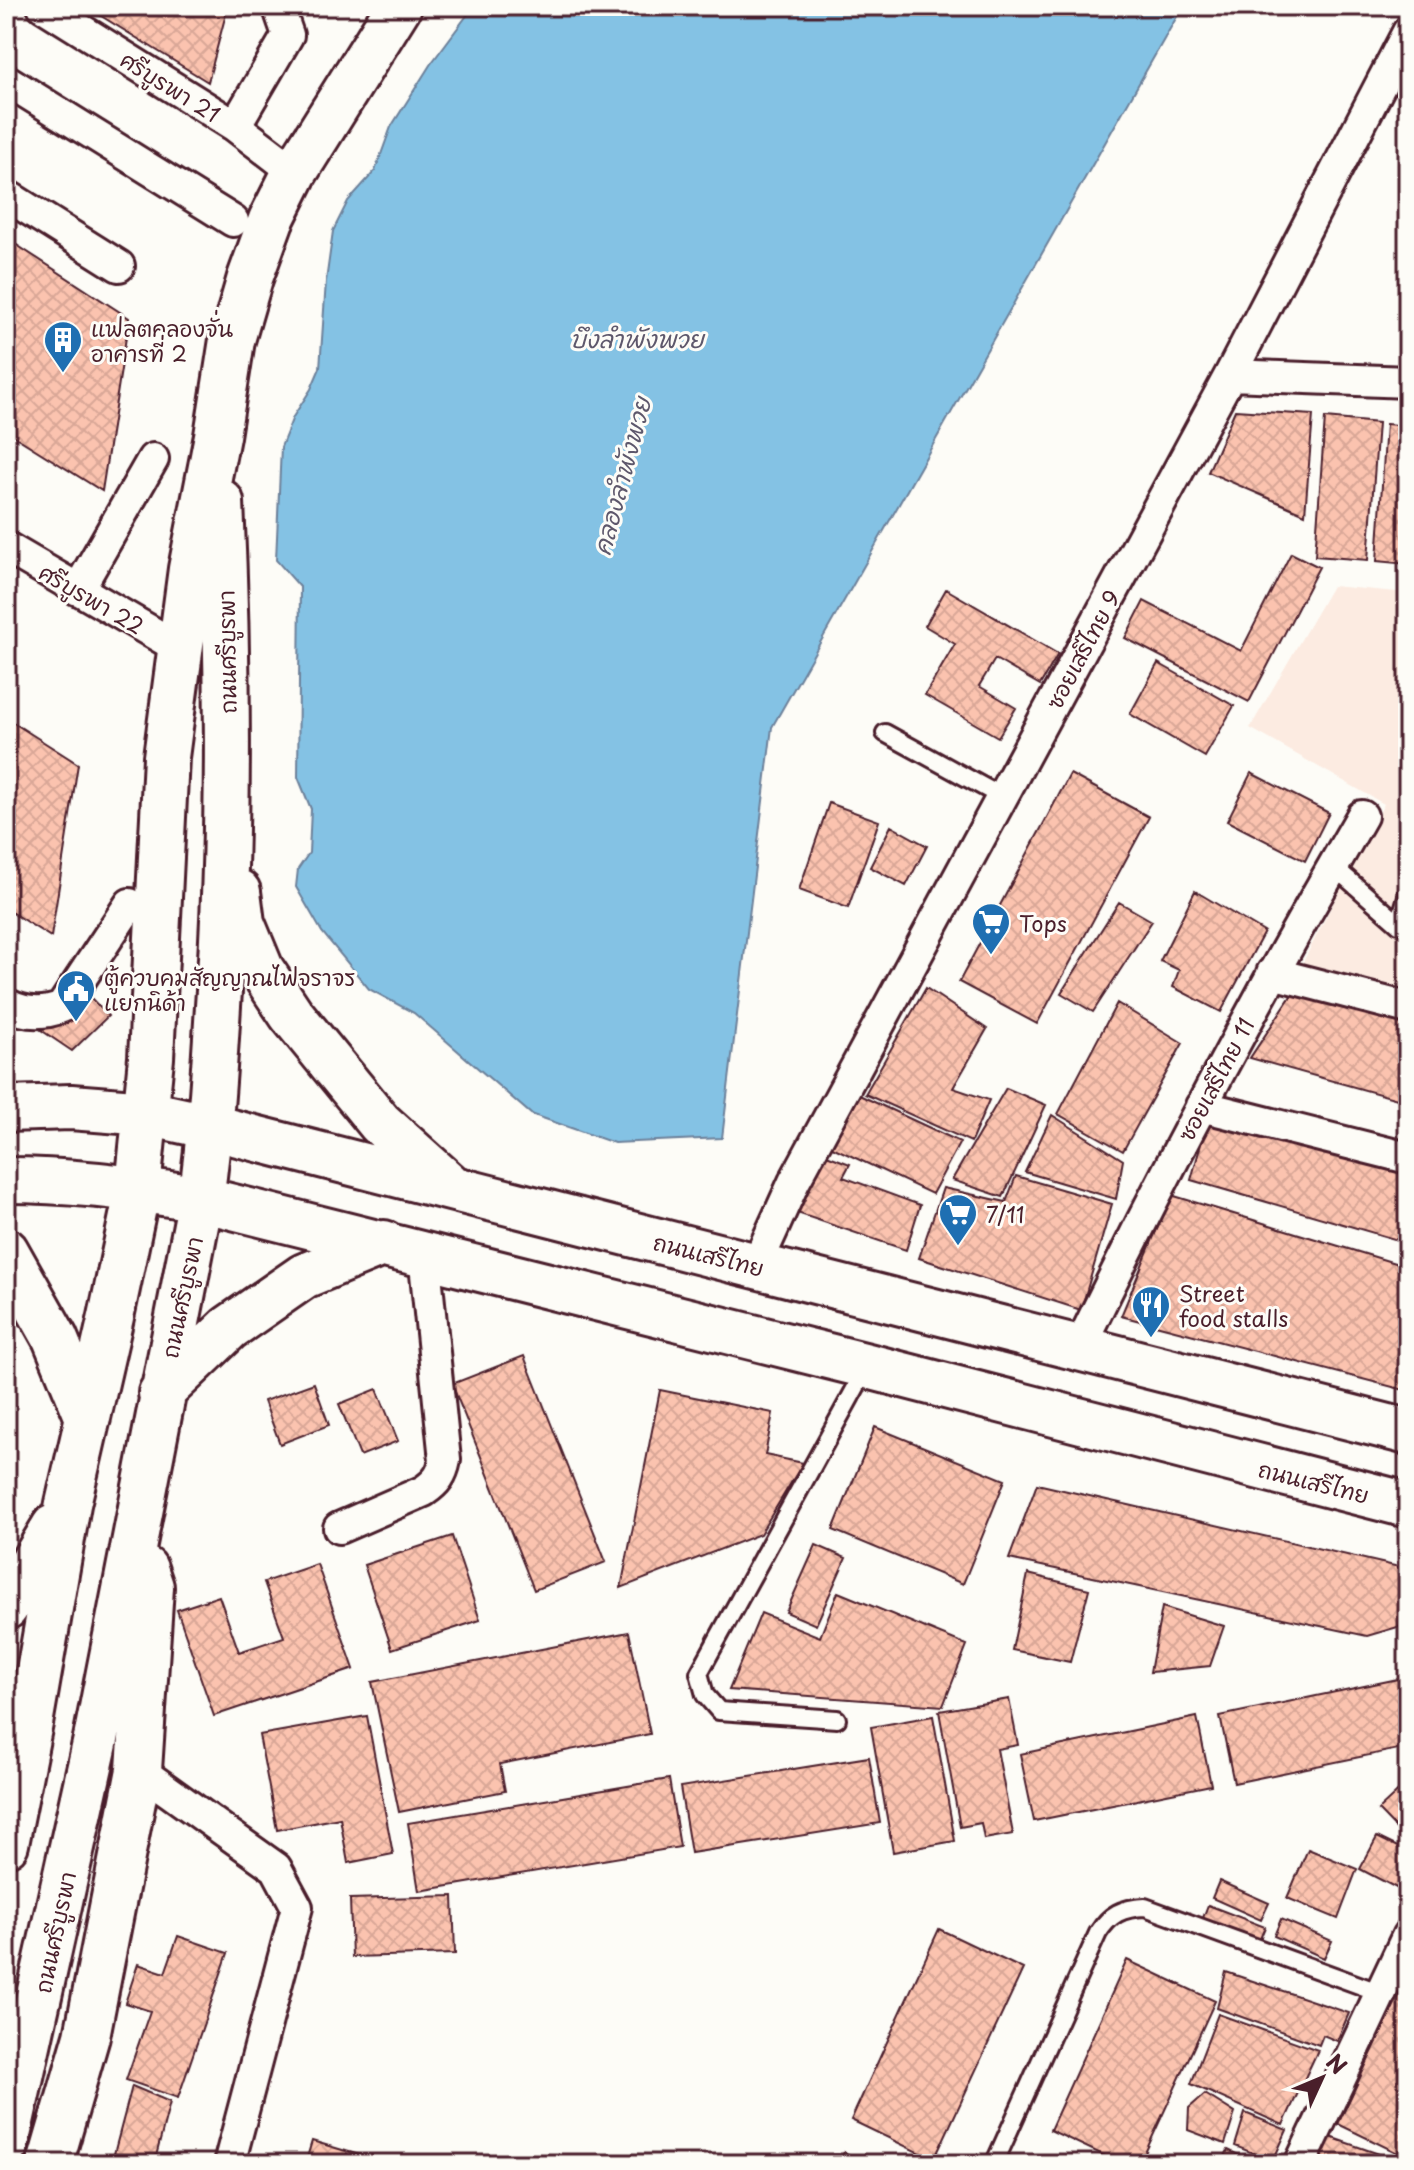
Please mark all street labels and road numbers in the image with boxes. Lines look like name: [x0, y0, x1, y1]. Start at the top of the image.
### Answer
street label: ศรีบูรพา 21: [114, 42, 227, 131]
street label: ศรีบูรพา 22: [32, 555, 151, 643]
street label: ซอยเสรีไทย 9: [1037, 583, 1127, 715]
street label: ถนนศรีบูรพา: [208, 590, 246, 714]
street label: ซอยเสรีไทย 11: [1169, 1011, 1261, 1147]
street label: ถนนเสรีไทย: [650, 1224, 768, 1284]
street label: ถนนศรีบูรพา: [152, 1233, 212, 1361]
street label: ถนนเสรีไทย: [1255, 1451, 1373, 1511]
street label: ถนนศรีบูรพา: [25, 1868, 85, 1996]

